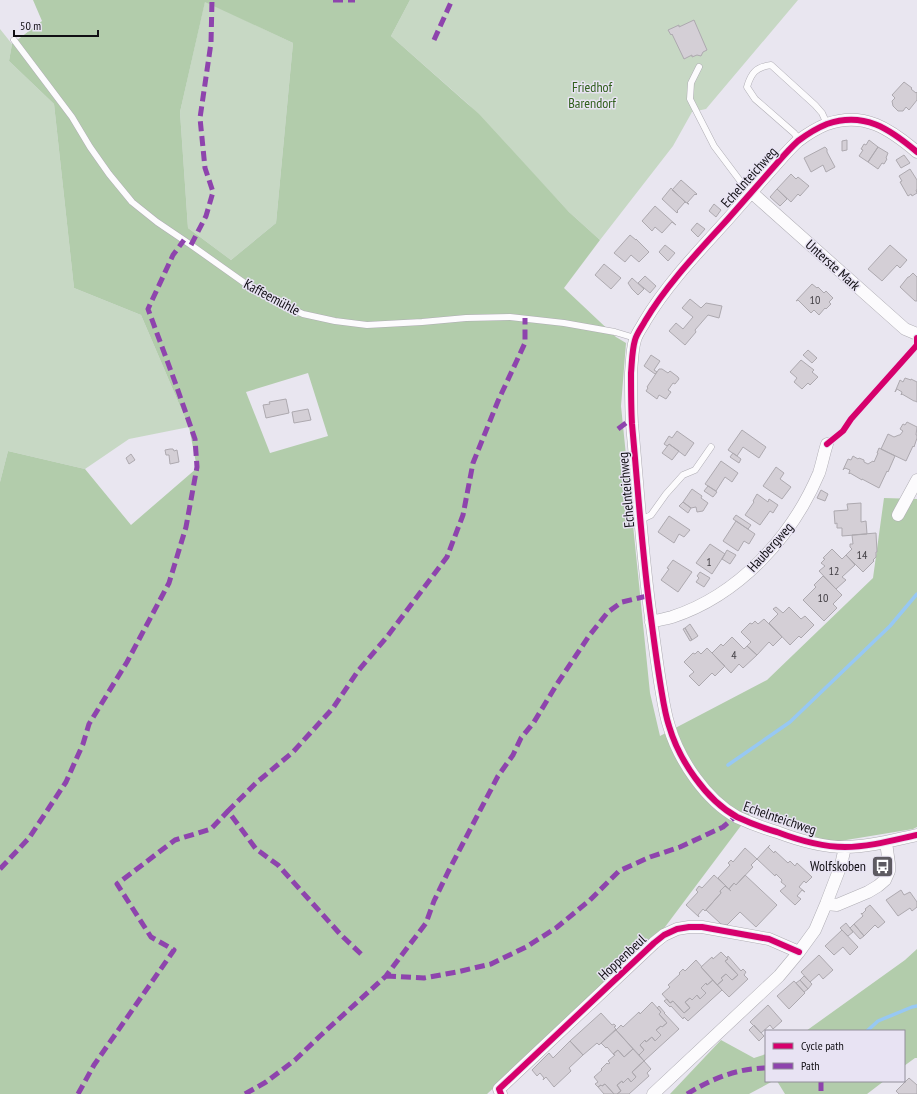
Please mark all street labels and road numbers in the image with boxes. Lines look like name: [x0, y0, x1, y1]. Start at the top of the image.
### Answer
street label: Echelnteichweg: [717, 143, 781, 211]
street label: Unterste Mark: [802, 236, 865, 295]
street label: Kaffeemühle: [241, 275, 303, 319]
street label: Echelnteichweg: [614, 451, 638, 529]
street label: Haubergweg: [743, 518, 797, 576]
street label: Echelnteichweg: [741, 797, 819, 839]
street label: Hoppenbeul: [594, 930, 650, 984]

